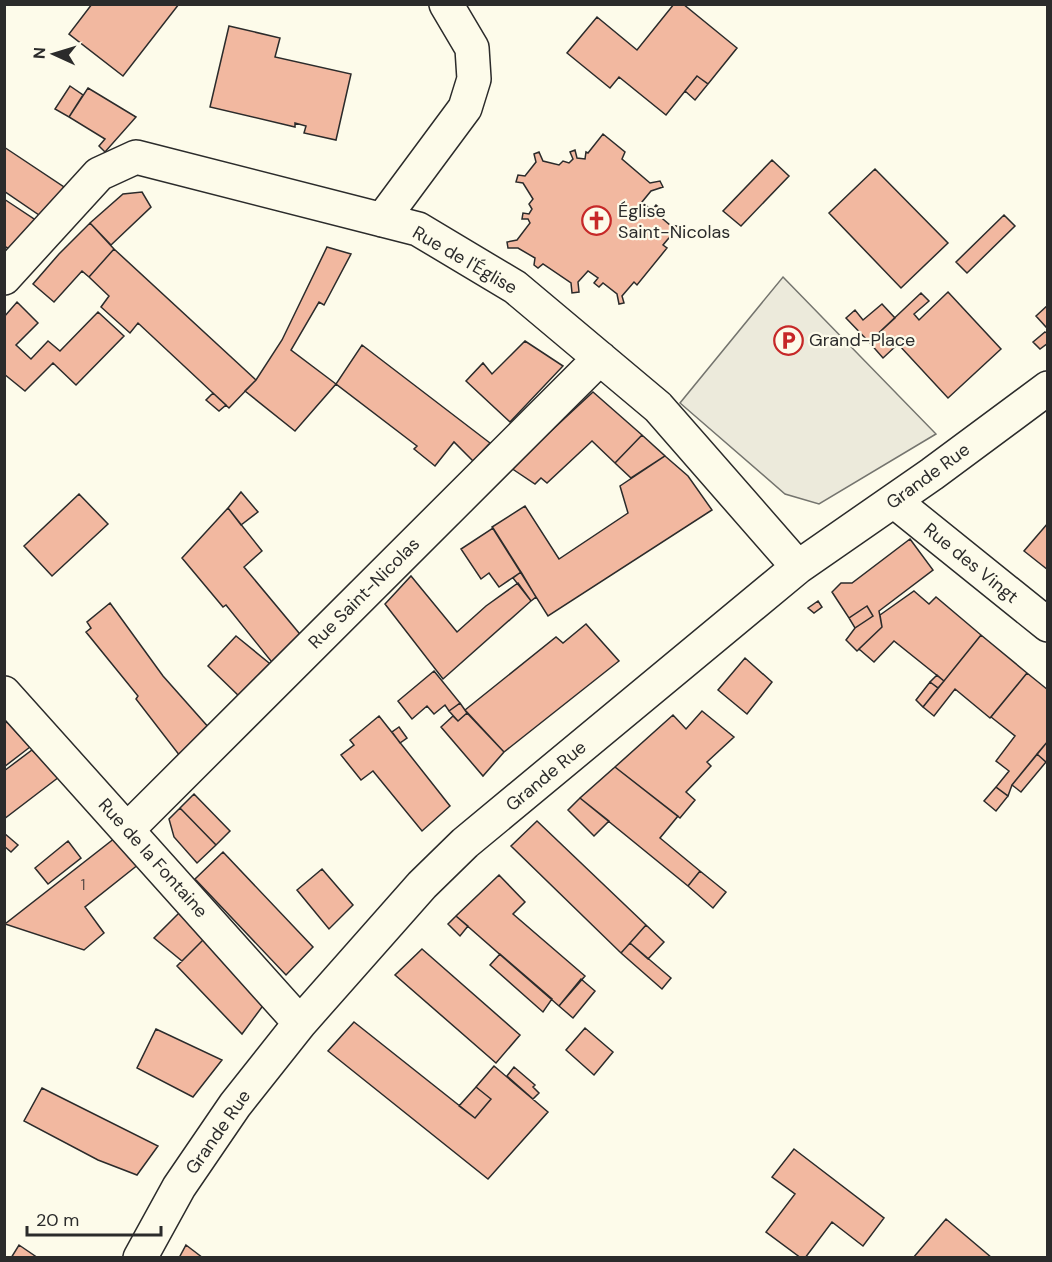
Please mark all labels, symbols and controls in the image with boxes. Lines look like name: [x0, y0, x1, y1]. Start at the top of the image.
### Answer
north arrow: [24, 24, 84, 84]
text: N: [29, 46, 50, 60]
place label: Église Saint-Nicolas: [618, 199, 730, 244]
church icon: Église Saint-Nicolas: [581, 205, 613, 237]
street label: Rue de l'Église: [408, 220, 522, 300]
parking icon: Grand-Place: [772, 324, 804, 356]
place label: Grand-Place: [809, 328, 915, 352]
street label: Grande Rue: [881, 437, 975, 515]
street label: Rue des Vingt: [919, 517, 1023, 609]
street label: Rue Saint-Nicolas: [303, 532, 425, 654]
street label: Grande Rue: [501, 735, 591, 817]
street label: Rue de la Fontaine: [93, 793, 213, 923]
house number: 1: [81, 875, 85, 895]
street label: Grande Rue: [180, 1085, 256, 1179]
scale bar: [27, 1199, 160, 1237]
text: 20 m: [36, 1208, 79, 1232]

